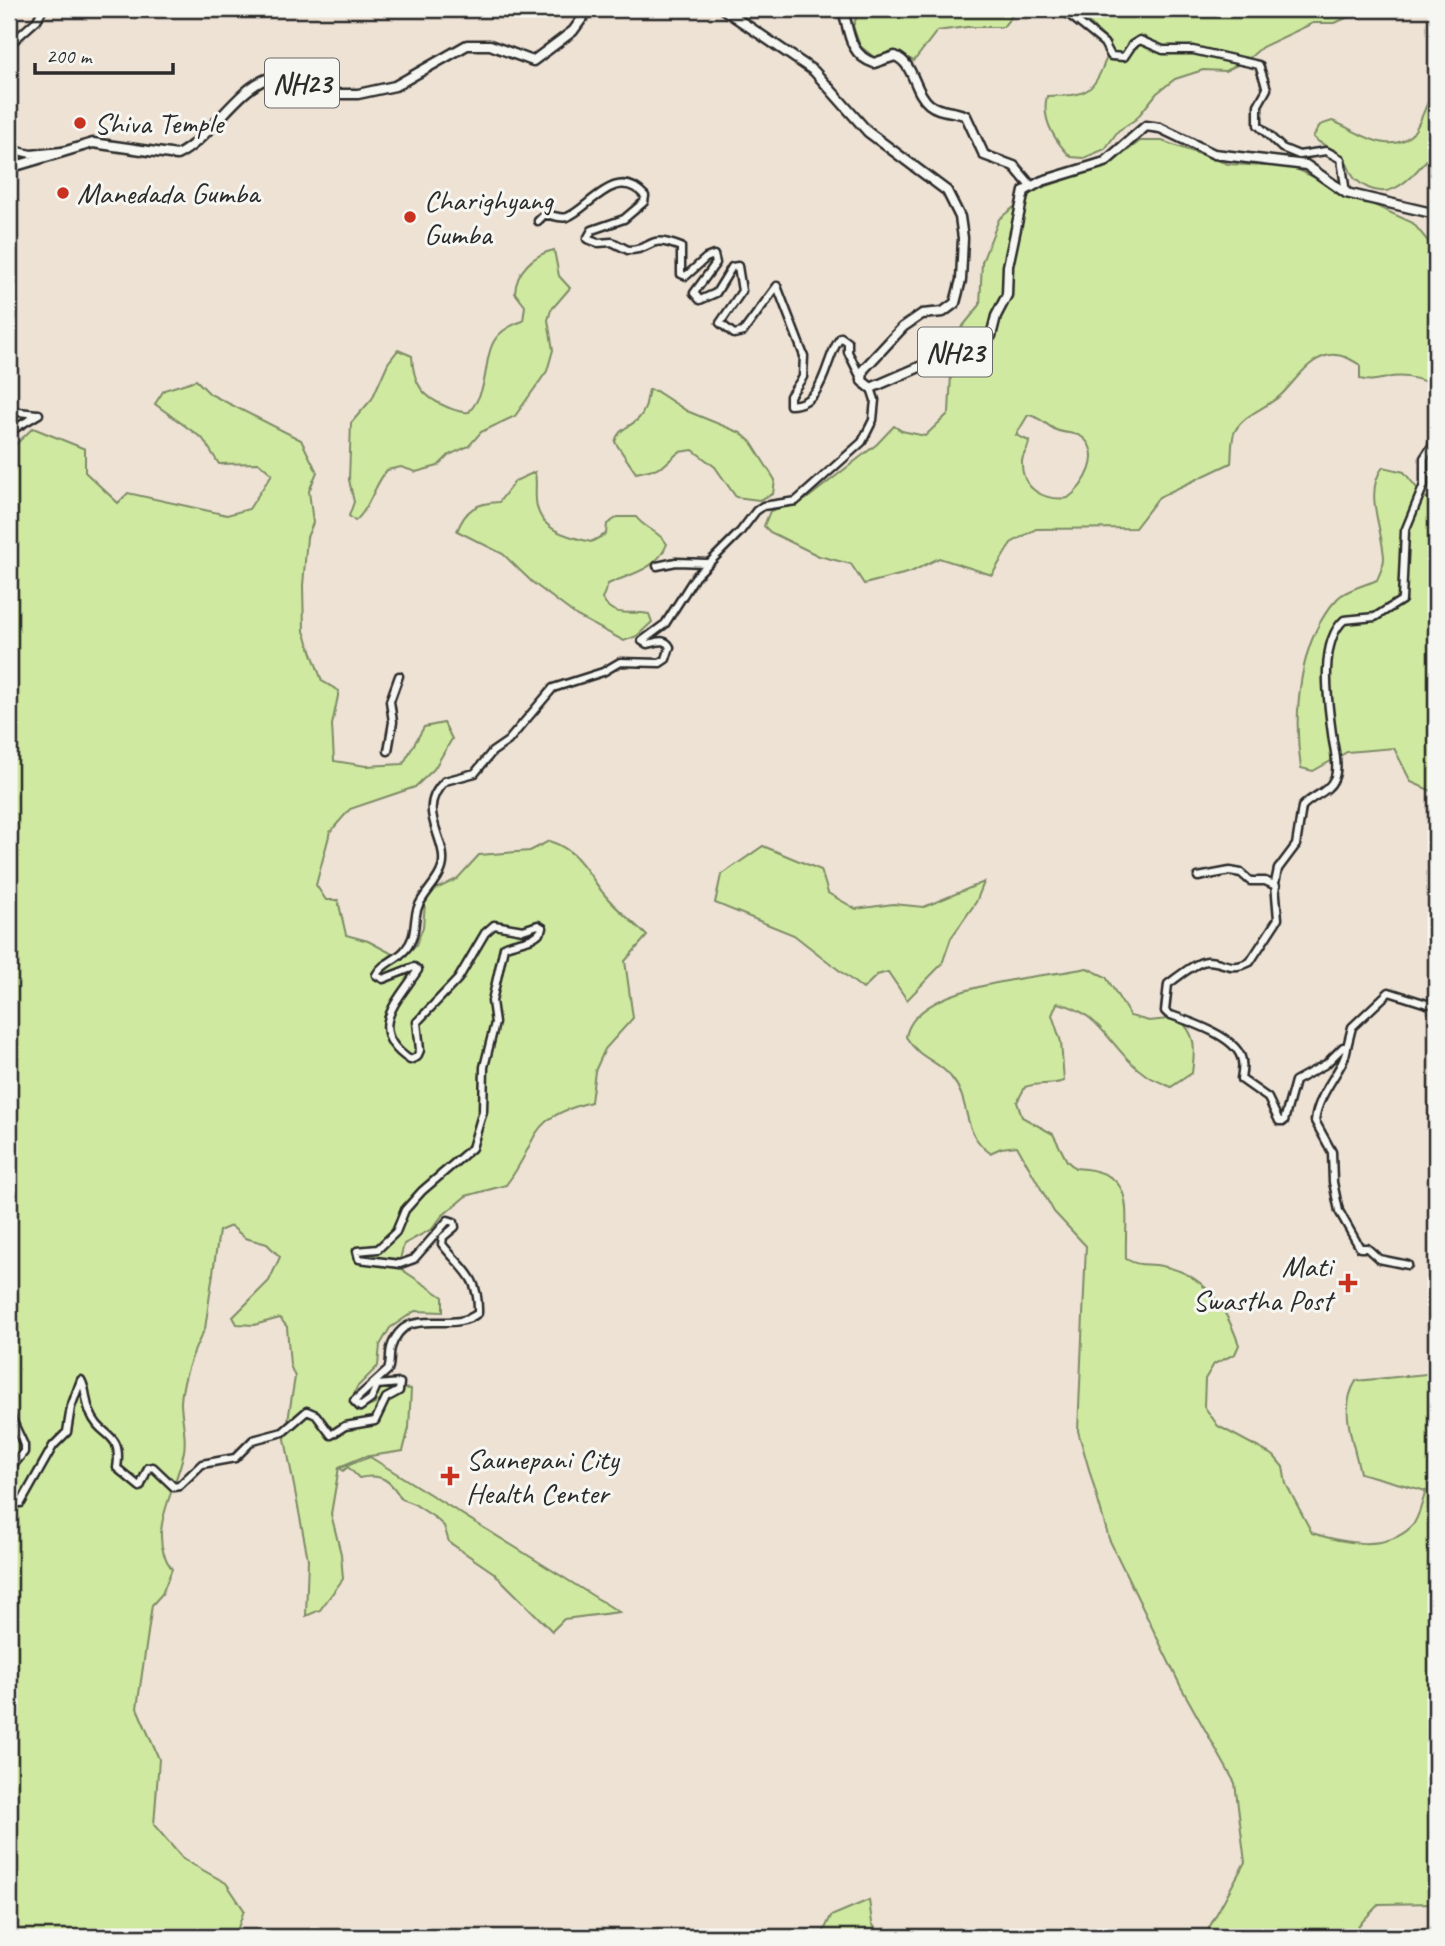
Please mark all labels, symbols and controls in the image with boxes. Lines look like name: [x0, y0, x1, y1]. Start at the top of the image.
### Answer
scale bar: [35, 32, 173, 76]
text: 200 m: [46, 43, 93, 69]
road number: NH23: [265, 58, 339, 108]
place label: Shiva Temple: [94, 104, 225, 142]
marker: Shiva Temple: [72, 115, 88, 131]
place label: Manedada Gumba: [77, 174, 262, 212]
place label: Charighyang Gumba: [424, 181, 554, 253]
marker: Manedada Gumba: [55, 185, 71, 201]
marker: Charighyang Gumba: [402, 209, 418, 225]
road number: NH23: [918, 328, 992, 376]
place label: Mati Swastha Post: [1193, 1247, 1336, 1319]
marker: Mati Swastha Post: [1338, 1273, 1358, 1293]
place label: Saunepani City Health Center: [466, 1440, 620, 1512]
marker: Saunepani City Health Center: [440, 1466, 460, 1486]

